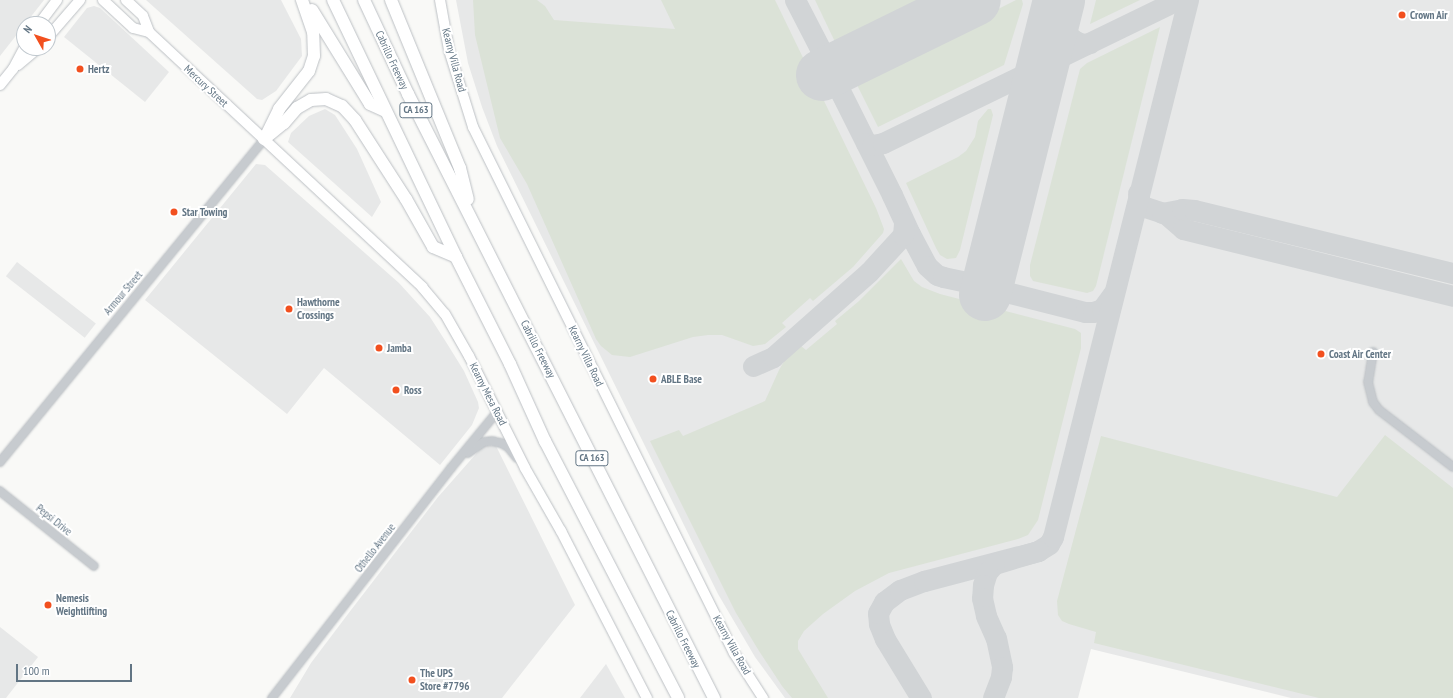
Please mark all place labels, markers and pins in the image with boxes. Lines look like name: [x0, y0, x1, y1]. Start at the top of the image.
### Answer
place label: Crown Air: [1410, 8, 1448, 22]
marker: Crown Air: [1397, 10, 1407, 20]
place label: Hertz: [88, 62, 109, 76]
marker: Hertz: [75, 64, 85, 74]
place label: Star Towing: [182, 205, 228, 219]
marker: Star Towing: [169, 207, 179, 217]
place label: Hawthorne Crossings: [297, 296, 340, 322]
marker: Hawthorne Crossings: [284, 304, 294, 314]
place label: Jamba: [387, 341, 411, 355]
marker: Jamba: [374, 343, 384, 353]
place label: Coast Air Center: [1329, 347, 1391, 361]
marker: Coast Air Center: [1316, 349, 1326, 359]
place label: ABLE Base: [661, 372, 702, 386]
marker: ABLE Base: [648, 374, 658, 384]
place label: Ross: [404, 383, 422, 397]
marker: Ross: [391, 385, 401, 395]
place label: Nemesis Weightlifting: [56, 592, 107, 618]
marker: Nemesis Weightlifting: [43, 600, 53, 610]
place label: The UPS Store #7796: [420, 667, 469, 693]
marker: The UPS Store #7796: [407, 675, 417, 685]

